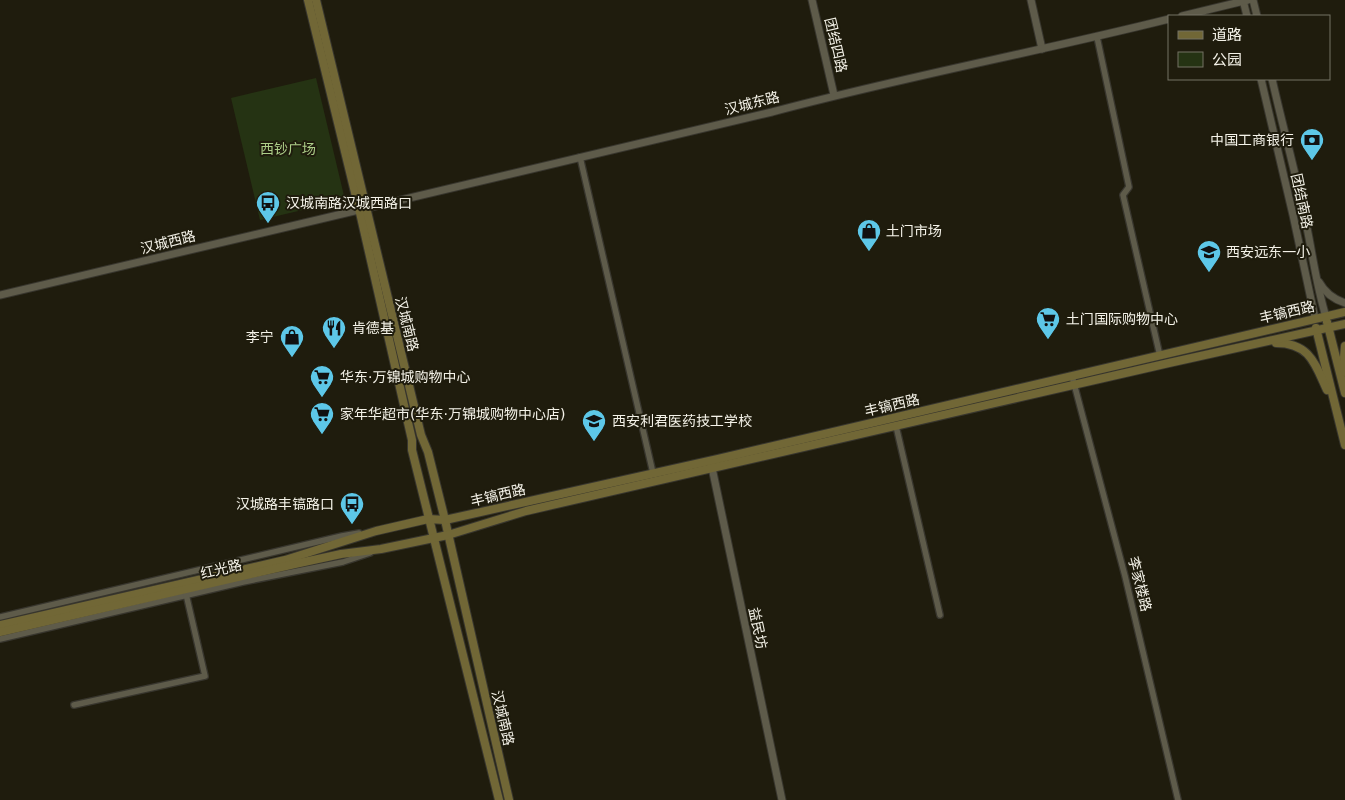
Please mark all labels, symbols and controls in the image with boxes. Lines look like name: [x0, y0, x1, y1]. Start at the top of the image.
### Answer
legend: [1168, 15, 1330, 80]
street label: 团结四路: [822, 16, 850, 74]
text: 道路: [1212, 26, 1242, 44]
text: 公园: [1212, 51, 1242, 69]
street label: 汉城东路: [723, 88, 781, 118]
bank icon: 中国工商银行: [1299, 127, 1325, 161]
place label: 中国工商银行: [1210, 132, 1294, 148]
park label: 西钞广场: [260, 141, 316, 157]
street label: 团结南路: [1288, 172, 1316, 230]
bus stop icon: 汉城南路汉城西路口: [255, 190, 281, 224]
place label: 汉城南路汉城西路口: [286, 195, 412, 211]
shop icon: 土门市场: [856, 218, 882, 252]
place label: 土门市场: [886, 223, 942, 239]
street label: 汉城西路: [139, 227, 197, 257]
school or university icon: 西安远东一小: [1196, 239, 1222, 273]
place label: 西安远东一小: [1226, 244, 1310, 260]
street label: 汉城南路: [392, 295, 422, 353]
street label: 丰镐西路: [1258, 298, 1316, 326]
supermarket icon: 土门国际购物中心: [1035, 306, 1061, 340]
place label: 土门国际购物中心: [1066, 311, 1178, 327]
restaurant icon: 肯德基: [321, 315, 347, 349]
place label: 肯德基: [352, 320, 394, 336]
shop icon: 李宁: [279, 324, 305, 358]
place label: 李宁: [246, 329, 274, 345]
supermarket icon: 华东·万锦城购物中心: [309, 364, 335, 398]
place label: 华东·万锦城购物中心: [340, 369, 470, 385]
street label: 丰镐西路: [863, 391, 921, 419]
supermarket icon: 家年华超市(华东·万锦城购物中心店): [309, 401, 335, 435]
place label: 家年华超市(华东·万锦城购物中心店): [340, 406, 565, 422]
school or university icon: 西安利君医药技工学校: [581, 408, 607, 442]
place label: 西安利君医药技工学校: [612, 413, 752, 429]
street label: 丰镐西路: [469, 481, 527, 509]
bus stop icon: 汉城路丰镐路口: [339, 491, 365, 525]
place label: 汉城路丰镐路口: [236, 496, 334, 512]
street label: 李家楼路: [1125, 555, 1155, 613]
street label: 红光路: [199, 556, 243, 582]
street label: 益民坊: [746, 606, 770, 650]
street label: 汉城南路: [489, 689, 517, 747]

